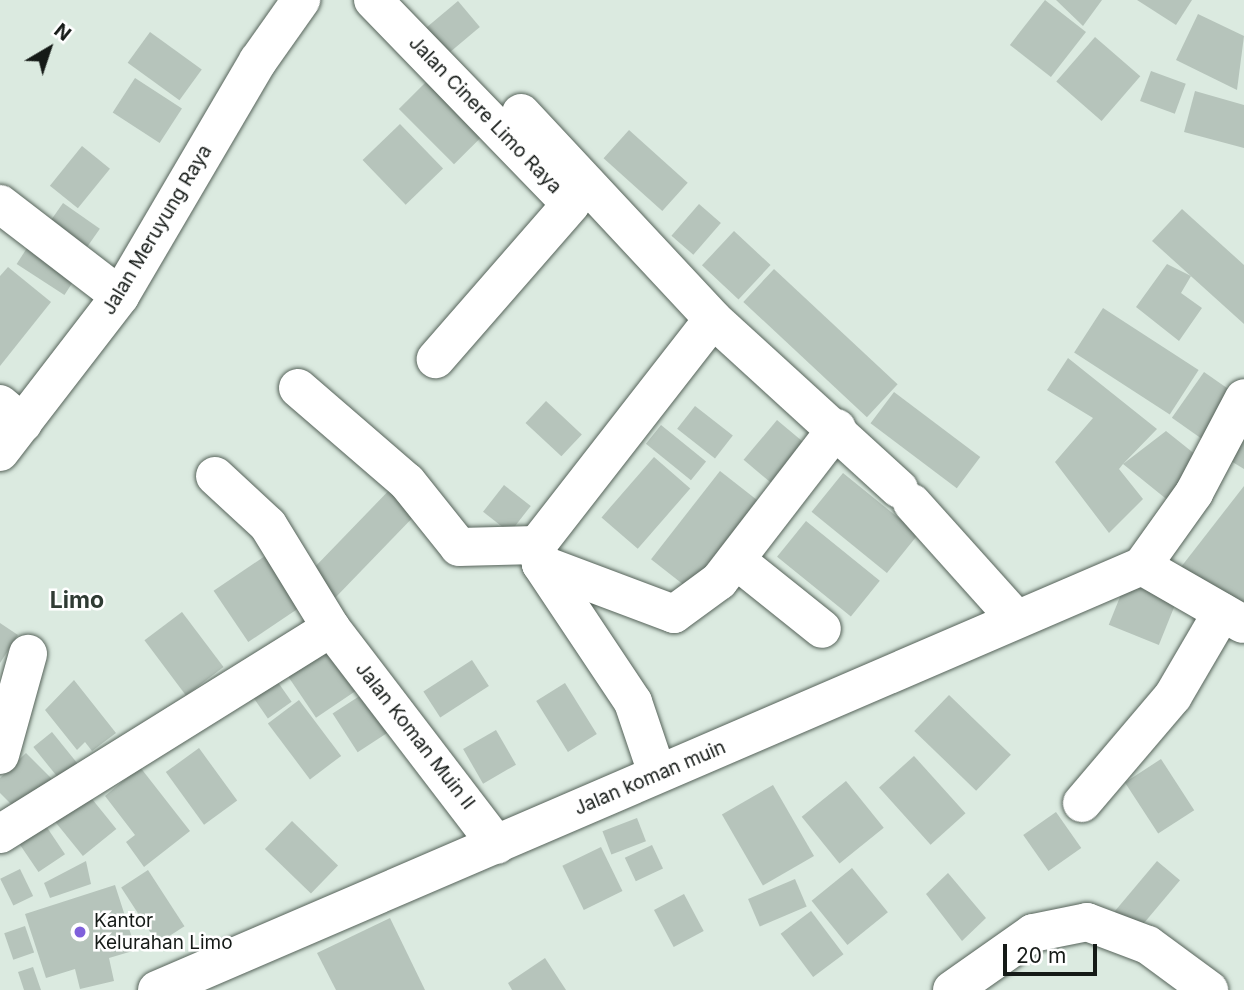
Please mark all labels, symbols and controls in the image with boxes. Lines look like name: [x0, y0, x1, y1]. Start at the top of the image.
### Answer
north arrow: [14, 14, 84, 84]
text: N: [50, 19, 75, 46]
street label: Jalan Cinere Limo Raya: [404, 32, 566, 198]
street label: Jalan Meruyung Raya: [97, 141, 217, 319]
district label: Limo: [50, 586, 104, 614]
street label: Jalan Koman Muin II: [350, 658, 480, 814]
street label: Jalan koman muin: [571, 736, 729, 820]
place label: Kantor Kelurahan Limo: [94, 910, 233, 954]
marker: Kantor Kelurahan Limo: [72, 924, 88, 940]
scale bar: [1006, 930, 1100, 974]
text: 20 m: [1016, 943, 1066, 968]

